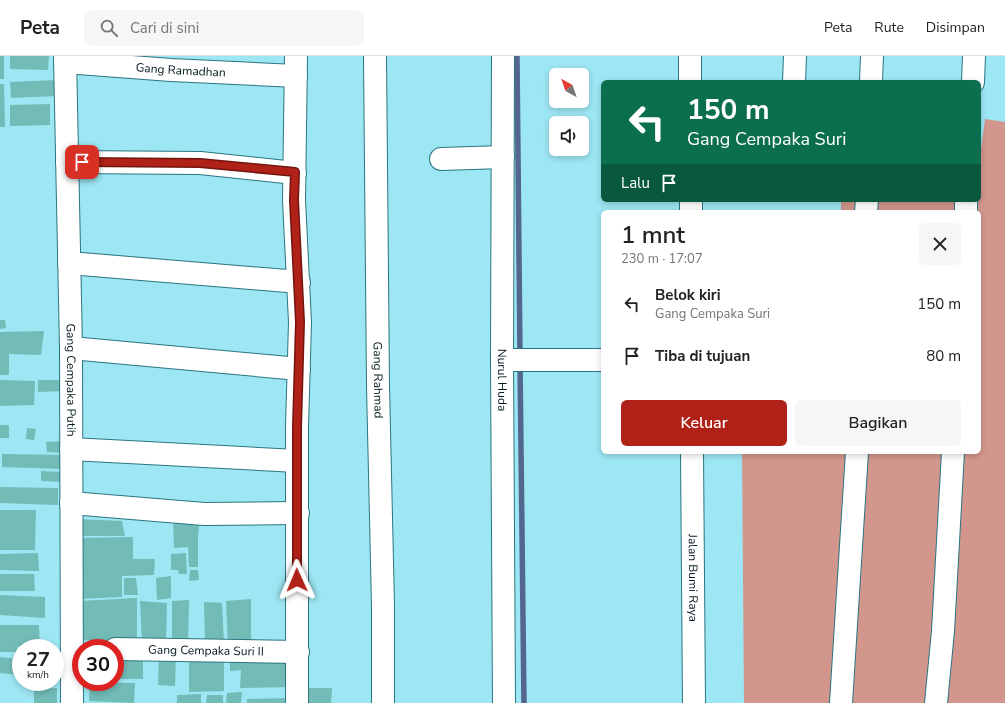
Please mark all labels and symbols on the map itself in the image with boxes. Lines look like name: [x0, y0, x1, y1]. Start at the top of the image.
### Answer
street label: Gang Ramadhan: [135, 59, 226, 81]
north arrow: [549, 68, 589, 108]
pin: [65, 145, 99, 179]
street label: Gang Cempaka Putih: [62, 323, 79, 437]
street label: Gang Rahmad: [370, 341, 387, 419]
street label: Nurul Huda: [494, 349, 510, 411]
street label: Jalan Bumi Raya: [685, 533, 701, 622]
position arrow: [276, 559, 318, 601]
speed limit sign: 30: [72, 639, 124, 691]
street label: Gang Cempaka Suri II: [148, 642, 264, 659]

